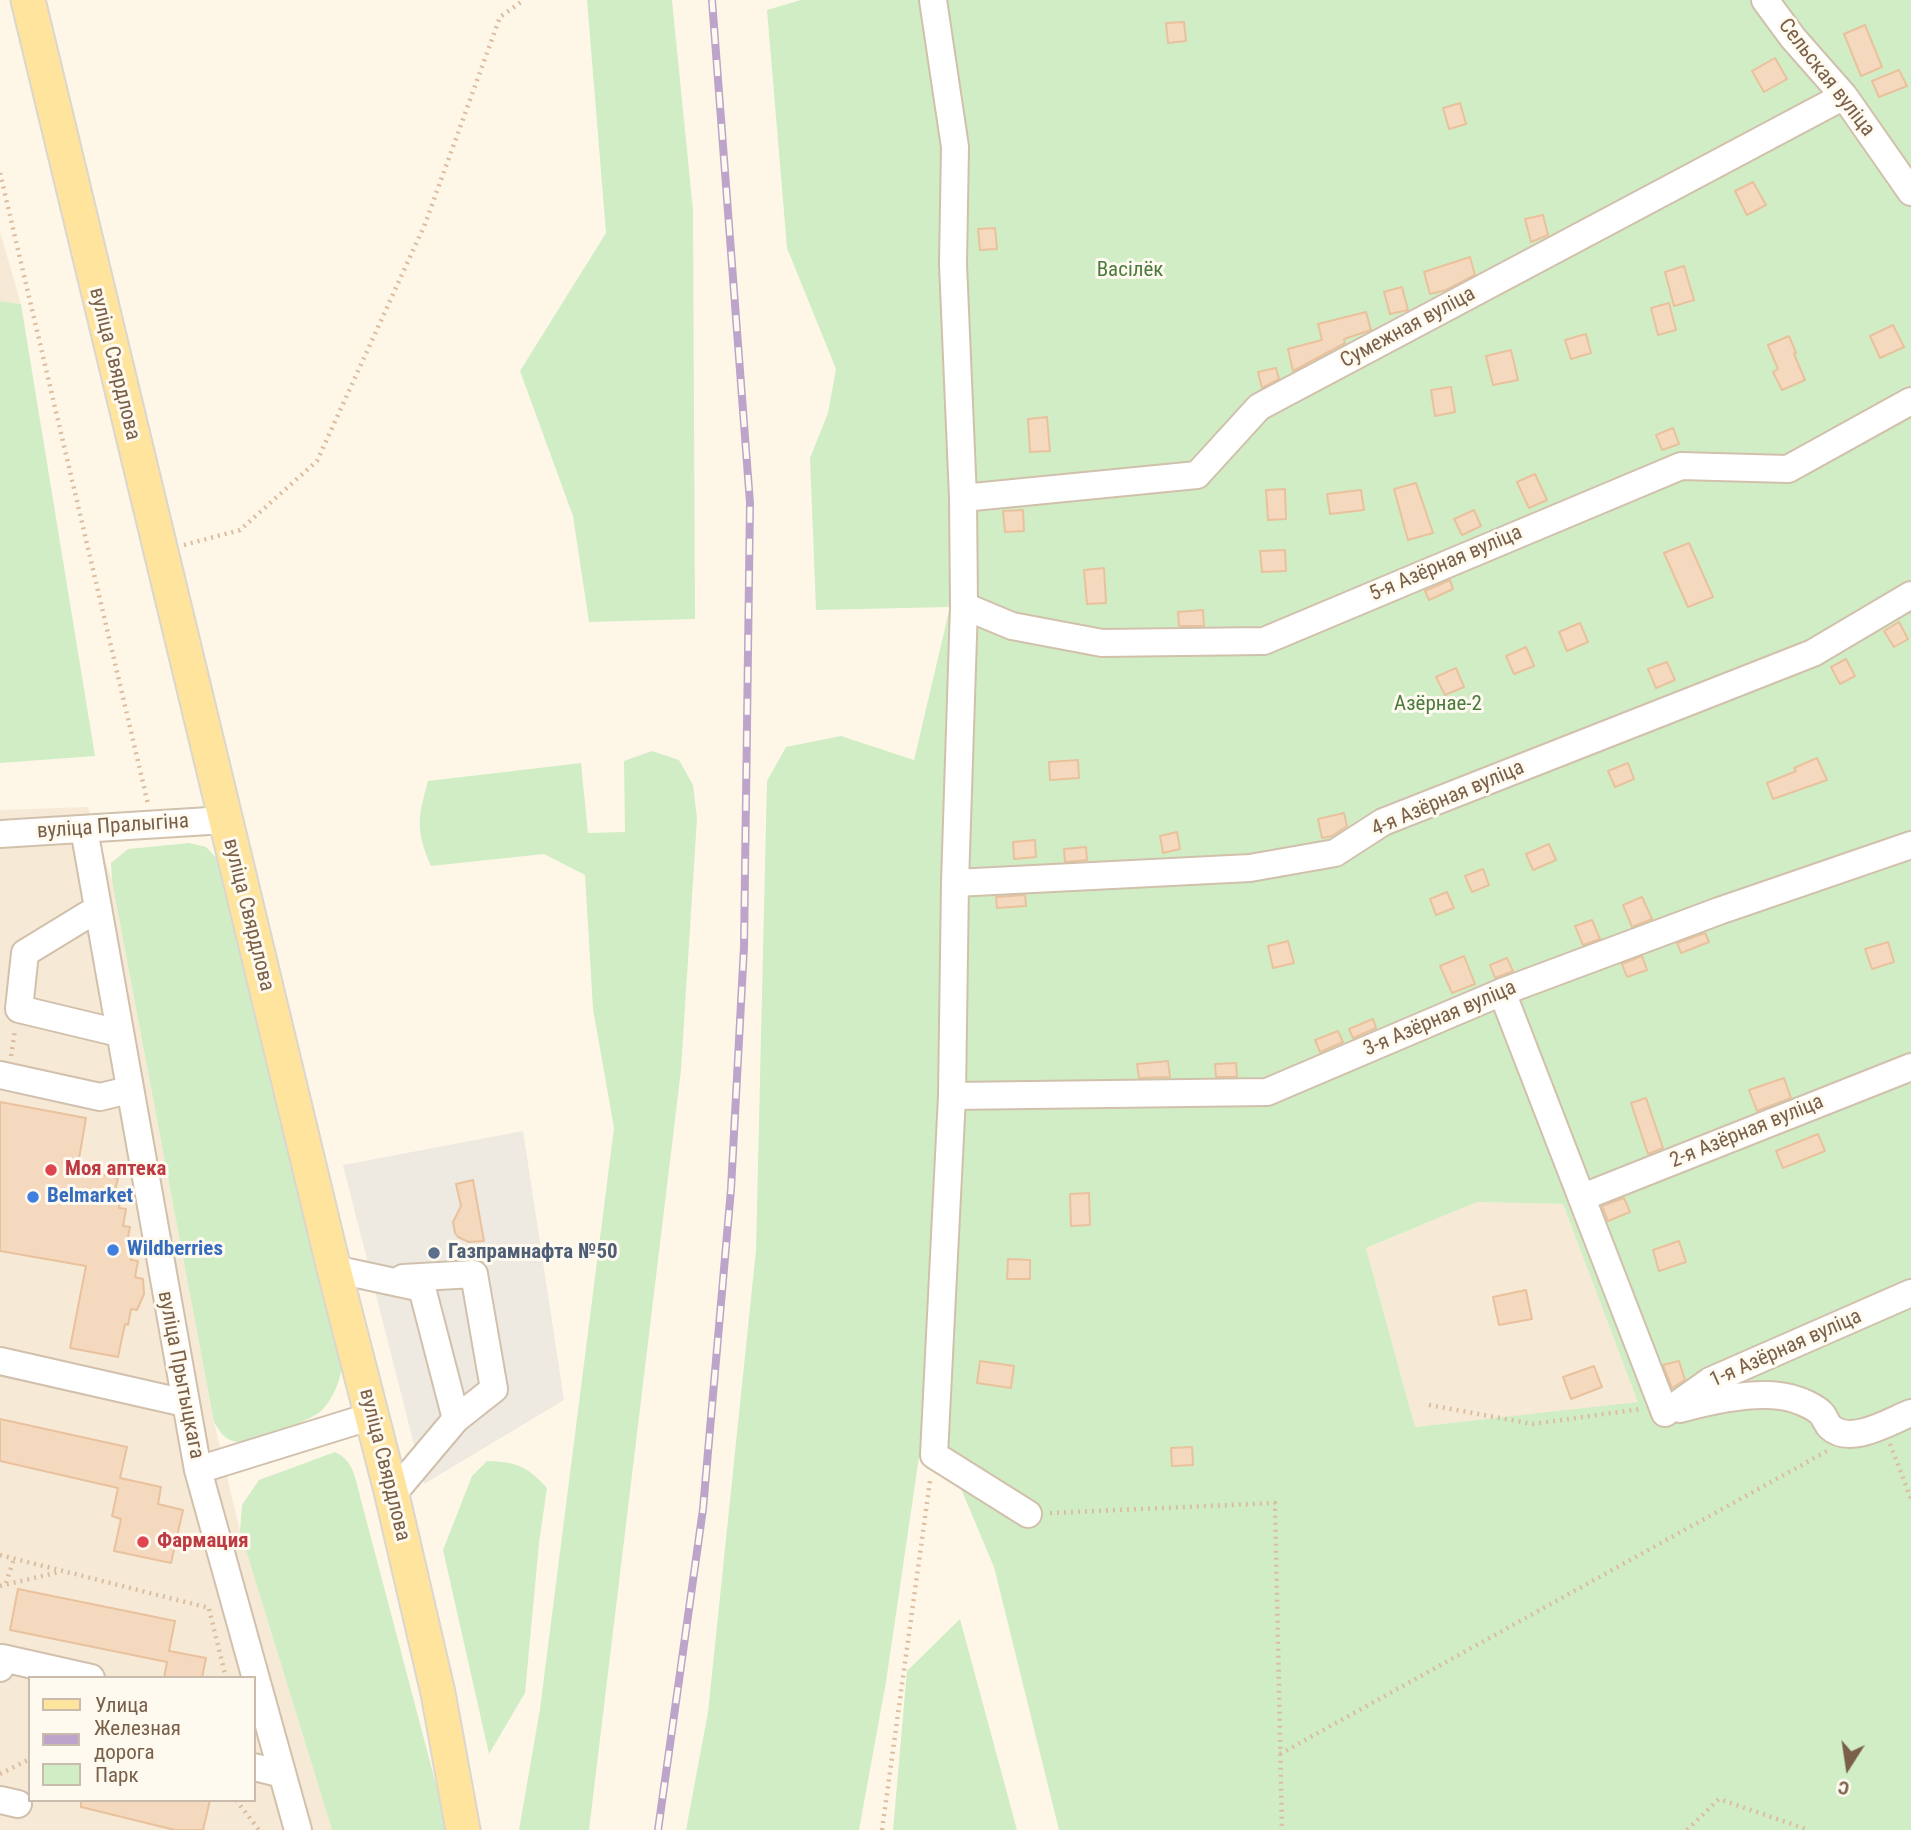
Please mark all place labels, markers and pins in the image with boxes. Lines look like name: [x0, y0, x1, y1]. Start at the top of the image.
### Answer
place label: Моя аптека: [65, 1157, 166, 1183]
marker: Моя аптека: [43, 1162, 59, 1178]
place label: Belmarket: [47, 1184, 133, 1210]
marker: Belmarket: [25, 1189, 41, 1205]
place label: Wildberries: [127, 1237, 223, 1263]
place label: Газпрамнафта №50: [448, 1240, 618, 1266]
marker: Wildberries: [105, 1242, 121, 1258]
marker: Газпрамнафта №50: [426, 1245, 442, 1261]
place label: Фармация: [157, 1529, 249, 1555]
marker: Фармация: [135, 1534, 151, 1550]

